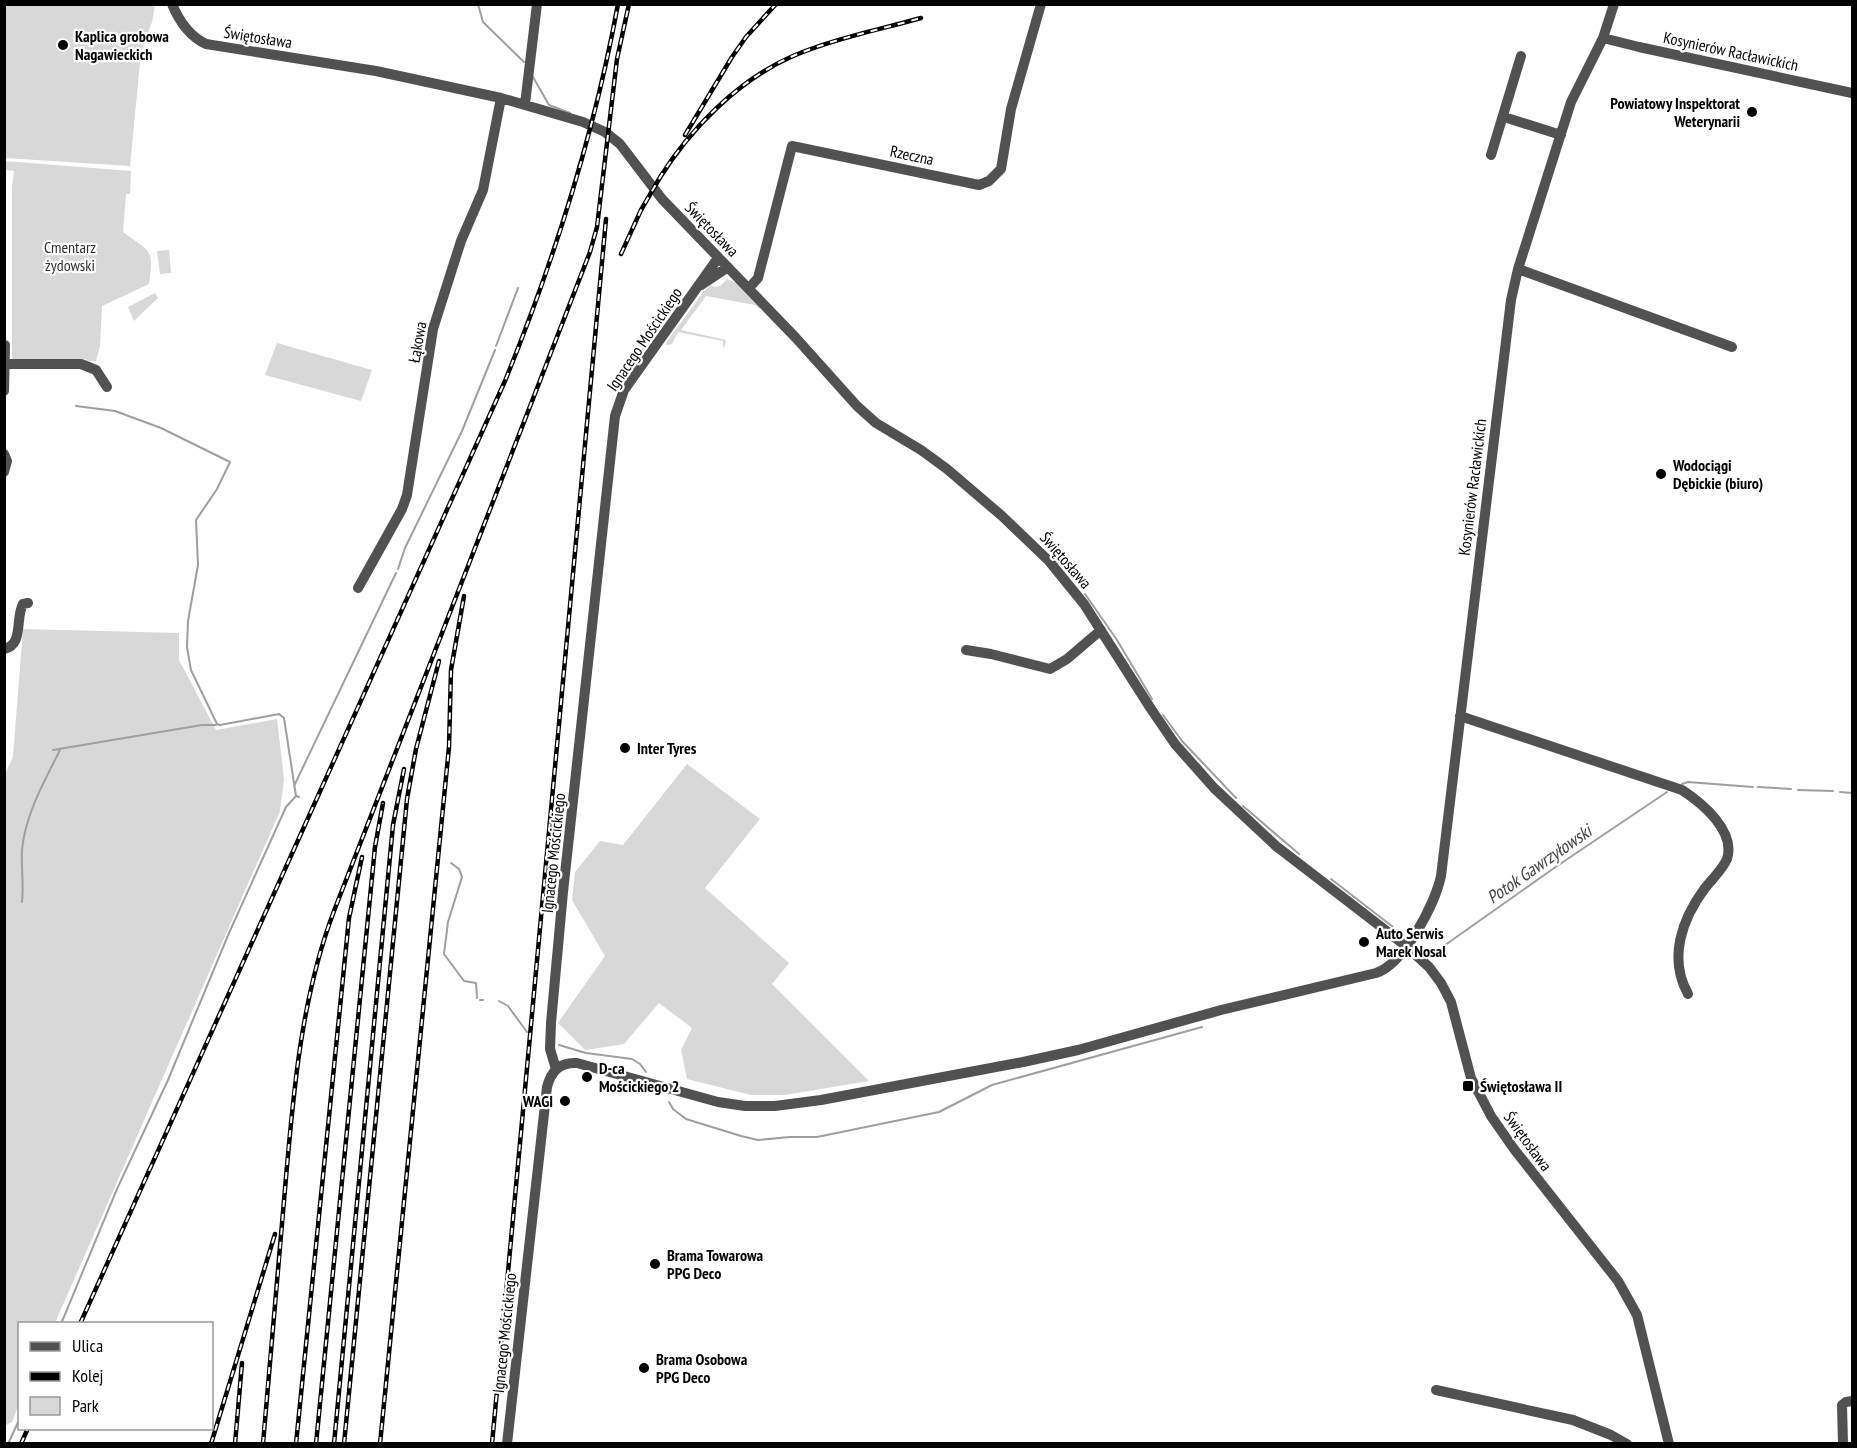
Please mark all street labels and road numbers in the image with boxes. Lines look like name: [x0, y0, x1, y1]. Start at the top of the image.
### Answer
street label: Świętosława: [222, 22, 294, 52]
street label: Kosynierów Racławickich: [1662, 27, 1800, 75]
street label: Rzeczna: [888, 141, 936, 169]
street label: Świętosława: [681, 197, 743, 261]
street label: Ignacego Mościckiego: [602, 283, 686, 395]
street label: Łąkowa: [404, 320, 430, 364]
street label: Kosynierów Racławickich: [1454, 418, 1490, 556]
street label: Świętosława: [1036, 527, 1096, 593]
street label: Ignacego Mościckiego: [537, 792, 569, 914]
street label: Świętosława: [1500, 1107, 1556, 1175]
street label: Ignacego Mościckiego: [488, 1272, 520, 1394]

